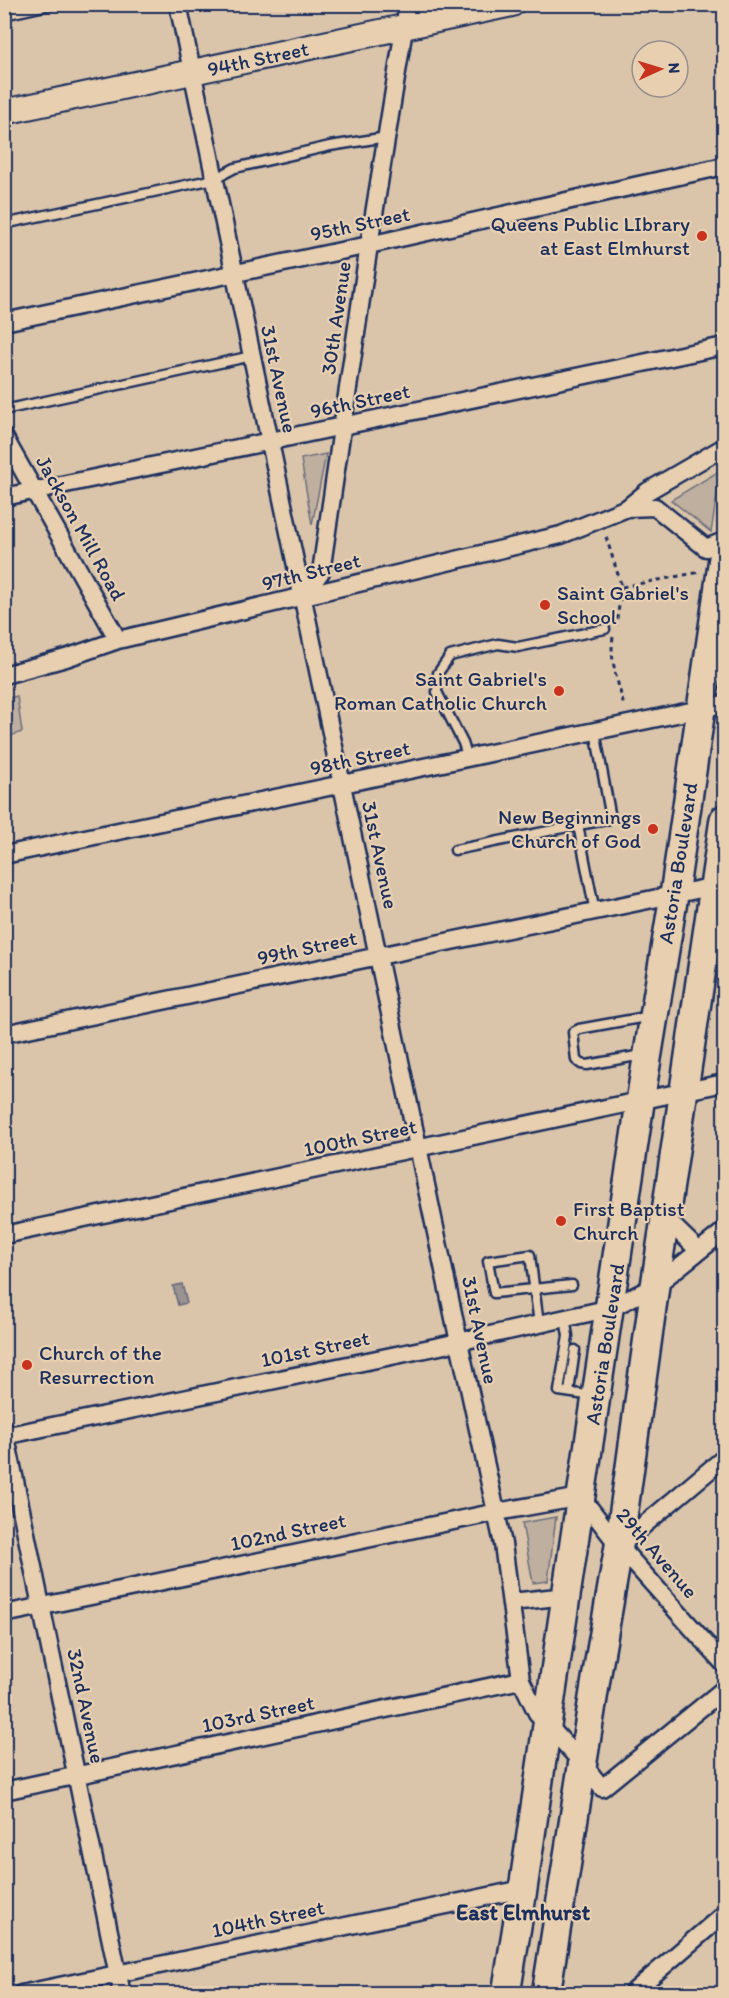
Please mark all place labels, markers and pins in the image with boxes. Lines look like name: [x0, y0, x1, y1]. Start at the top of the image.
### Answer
place label: Queens Public LIbrary at East Elmhurst: [490, 211, 690, 260]
marker: Queens Public LIbrary at East Elmhurst: [695, 229, 709, 243]
place label: Saint Gabriel's School: [557, 580, 689, 629]
marker: Saint Gabriel's School: [538, 598, 552, 612]
place label: Saint Gabriel's Roman Catholic Church: [334, 666, 548, 715]
marker: Saint Gabriel's Roman Catholic Church: [552, 684, 566, 698]
place label: New Beginnings Church of God: [498, 804, 642, 853]
marker: New Beginnings Church of God: [646, 822, 660, 836]
place label: First Baptist Church: [573, 1196, 685, 1245]
marker: First Baptist Church: [554, 1214, 568, 1228]
place label: Church of the Resurrection: [39, 1340, 162, 1389]
marker: Church of the Resurrection: [20, 1358, 34, 1372]

